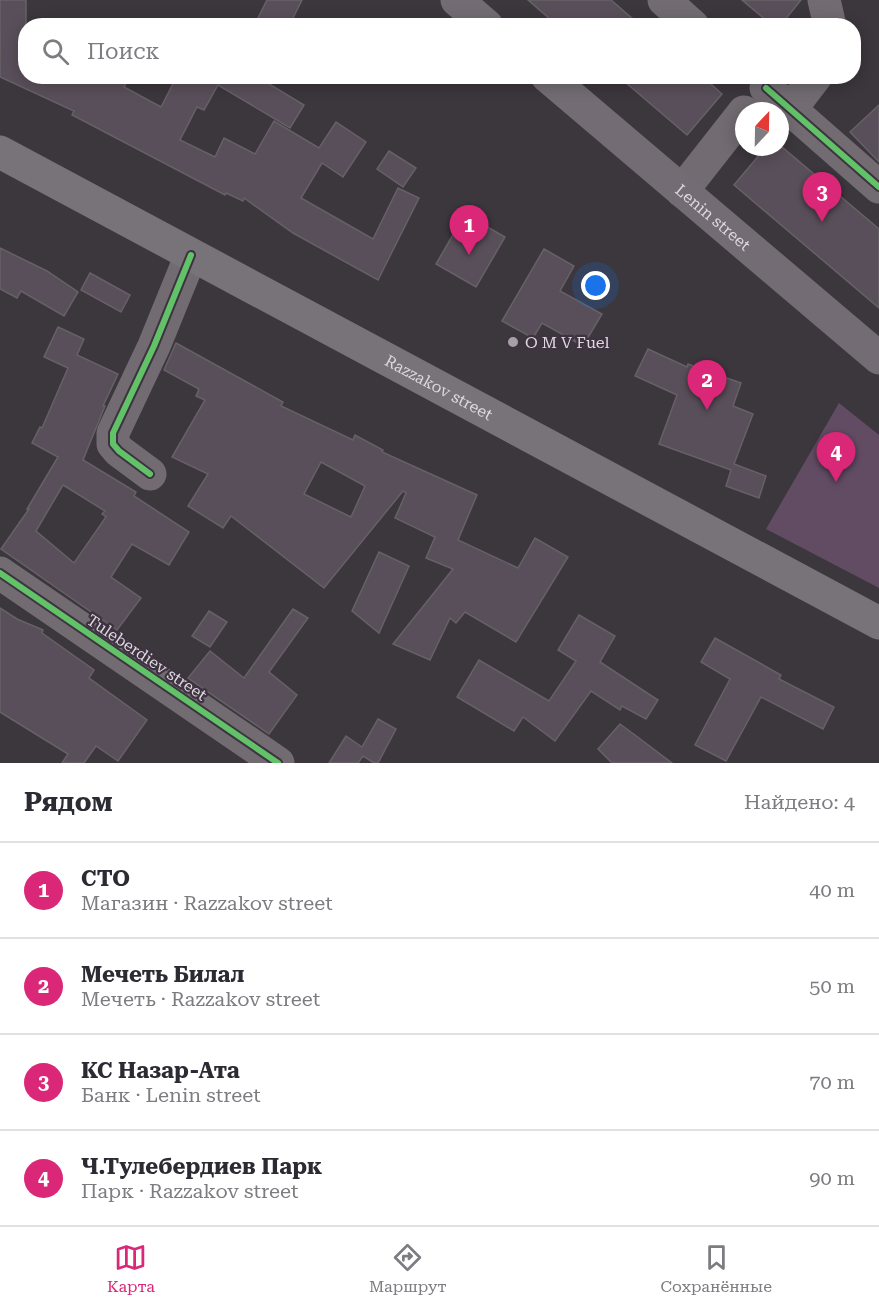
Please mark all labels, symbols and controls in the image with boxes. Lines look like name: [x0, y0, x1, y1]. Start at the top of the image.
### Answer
search box: [18, 18, 861, 84]
icon: search: [39, 35, 72, 68]
text: Поиск: [87, 39, 159, 64]
north arrow: [735, 102, 789, 156]
pin: 3: [802, 172, 842, 222]
street label: Lenin street: [672, 180, 754, 255]
pin: 1: [450, 206, 488, 255]
your location: [581, 271, 610, 300]
place label: O M V Fuel: [525, 333, 609, 352]
marker: O M V Fuel: [506, 335, 520, 349]
street label: Razzakov street: [382, 351, 496, 424]
pin: 2: [688, 360, 726, 410]
pin: 4: [816, 432, 856, 482]
street label: Tuleberdiev street: [83, 610, 210, 705]
text: Рядом: [24, 787, 113, 817]
text: Найдено: 4: [744, 790, 855, 814]
text: СТО: [81, 866, 130, 891]
text: 1: [38, 878, 49, 902]
text: 40 m: [809, 878, 855, 902]
text: Магазин · Razzakov street: [81, 891, 333, 915]
text: Мечеть Билал: [81, 962, 244, 987]
text: 2: [38, 974, 49, 998]
text: 50 m: [809, 974, 855, 998]
text: Мечеть · Razzakov street: [81, 987, 320, 1011]
text: КС Назар-Ата: [81, 1058, 240, 1083]
text: 3: [38, 1070, 49, 1094]
text: 70 m: [809, 1070, 855, 1094]
text: Банк · Lenin street: [81, 1083, 261, 1107]
text: Ч.Тулебердиев Парк: [81, 1154, 322, 1179]
text: 4: [38, 1166, 49, 1190]
text: 90 m: [809, 1166, 855, 1190]
text: Парк · Razzakov street: [81, 1179, 298, 1203]
tab: Карта: [107, 1241, 155, 1296]
tab: Маршрут: [369, 1241, 446, 1296]
tab: Сохранённые: [661, 1241, 772, 1296]

